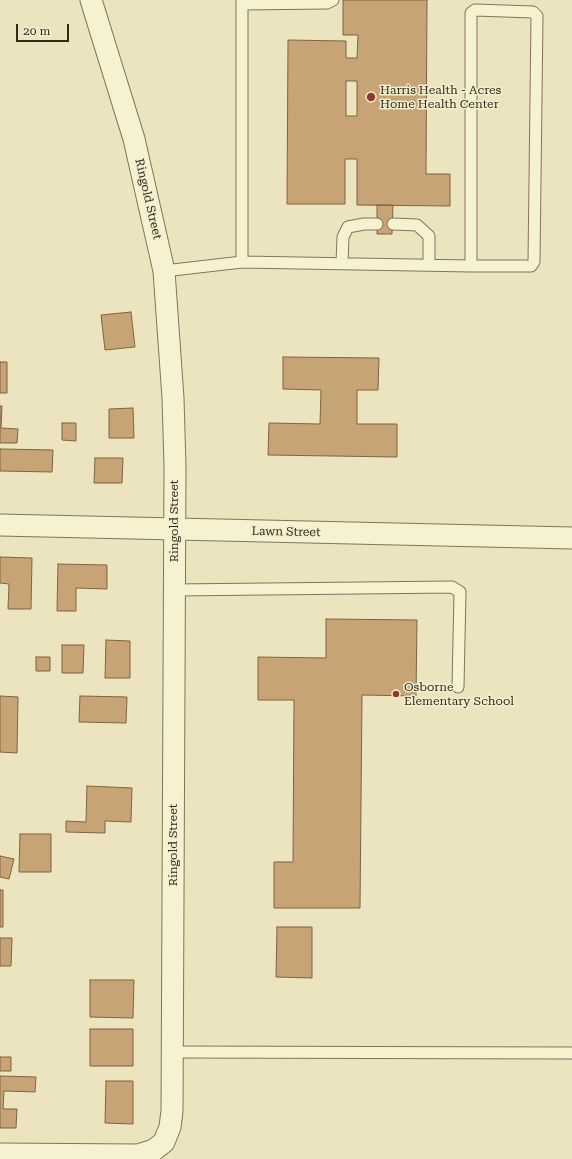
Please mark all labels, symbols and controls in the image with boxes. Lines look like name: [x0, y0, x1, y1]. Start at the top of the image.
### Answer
scale bar: [18, 16, 71, 42]
text: 20 m: [23, 24, 50, 38]
place label: Harris Health - Acres Home Health Center: [380, 83, 501, 111]
marker: Harris Health - Acres Home Health Center: [365, 91, 377, 103]
street label: Ringold Street: [132, 157, 164, 241]
street label: Ringold Street: [167, 480, 181, 562]
street label: Lawn Street: [251, 524, 321, 540]
place label: Osborne Elementary School: [404, 680, 514, 708]
marker: Osborne Elementary School: [391, 689, 401, 699]
street label: Ringold Street: [166, 804, 180, 886]

